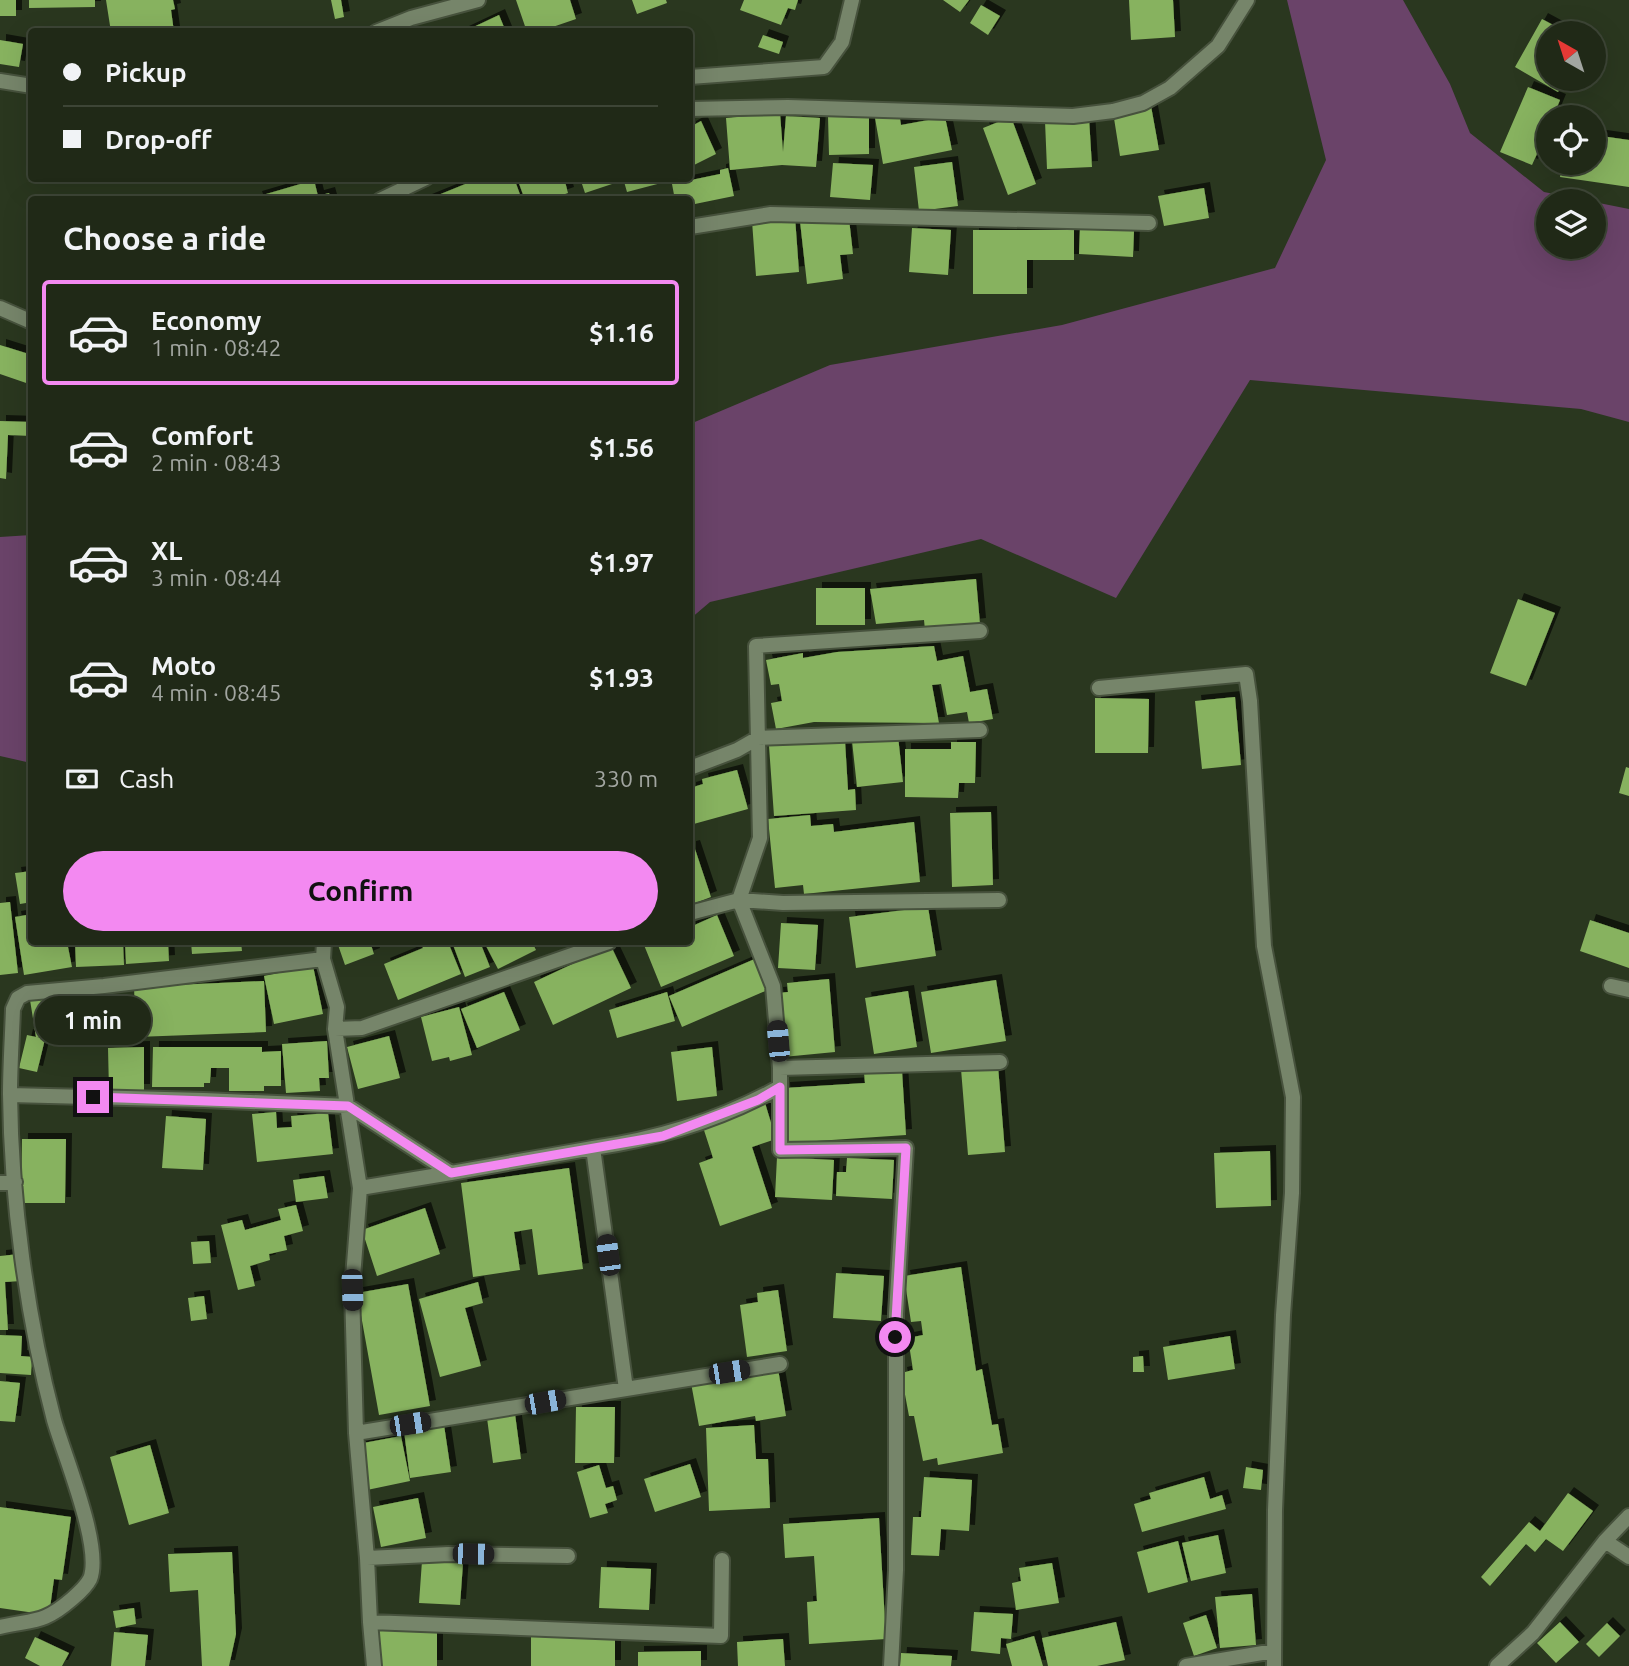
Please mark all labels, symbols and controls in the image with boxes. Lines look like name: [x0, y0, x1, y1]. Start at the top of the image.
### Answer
north arrow: [1536, 21, 1606, 91]
map controls: [1536, 21, 1606, 259]
text: Pickup: [105, 58, 187, 87]
button: locate: [1536, 105, 1606, 175]
text: Drop-off: [105, 125, 212, 154]
button: layers: [1536, 189, 1606, 259]
text: Choose a ride: [63, 220, 266, 256]
icon: car: [67, 301, 130, 364]
text: Economy: [151, 306, 261, 335]
text: $1.16: [589, 318, 654, 347]
text: 1 min · 08:42: [151, 335, 282, 360]
icon: car: [67, 416, 130, 479]
text: Comfort: [151, 421, 254, 450]
text: $1.56: [589, 433, 654, 462]
text: 2 min · 08:43: [151, 450, 282, 475]
icon: car: [67, 531, 130, 594]
text: XL: [151, 536, 182, 565]
text: $1.97: [589, 548, 654, 577]
text: 3 min · 08:44: [151, 565, 282, 590]
icon: car: [67, 646, 130, 709]
text: Moto: [151, 651, 216, 680]
text: $1.93: [589, 663, 654, 692]
text: 4 min · 08:45: [151, 680, 282, 705]
icon: cash: [63, 760, 101, 798]
text: Cash: [119, 764, 174, 793]
text: 330 m: [594, 766, 658, 791]
button: Confirm: [63, 851, 658, 931]
callout: 1 min: [35, 996, 151, 1044]
text: 1 min: [64, 1008, 122, 1033]
car: [766, 1019, 791, 1063]
route end: [77, 1081, 109, 1113]
car: [595, 1233, 622, 1277]
car: [341, 1269, 364, 1311]
route start: [879, 1321, 911, 1353]
car: [707, 1358, 752, 1386]
car: [523, 1388, 568, 1416]
car: [388, 1410, 433, 1438]
car: [452, 1543, 495, 1565]

